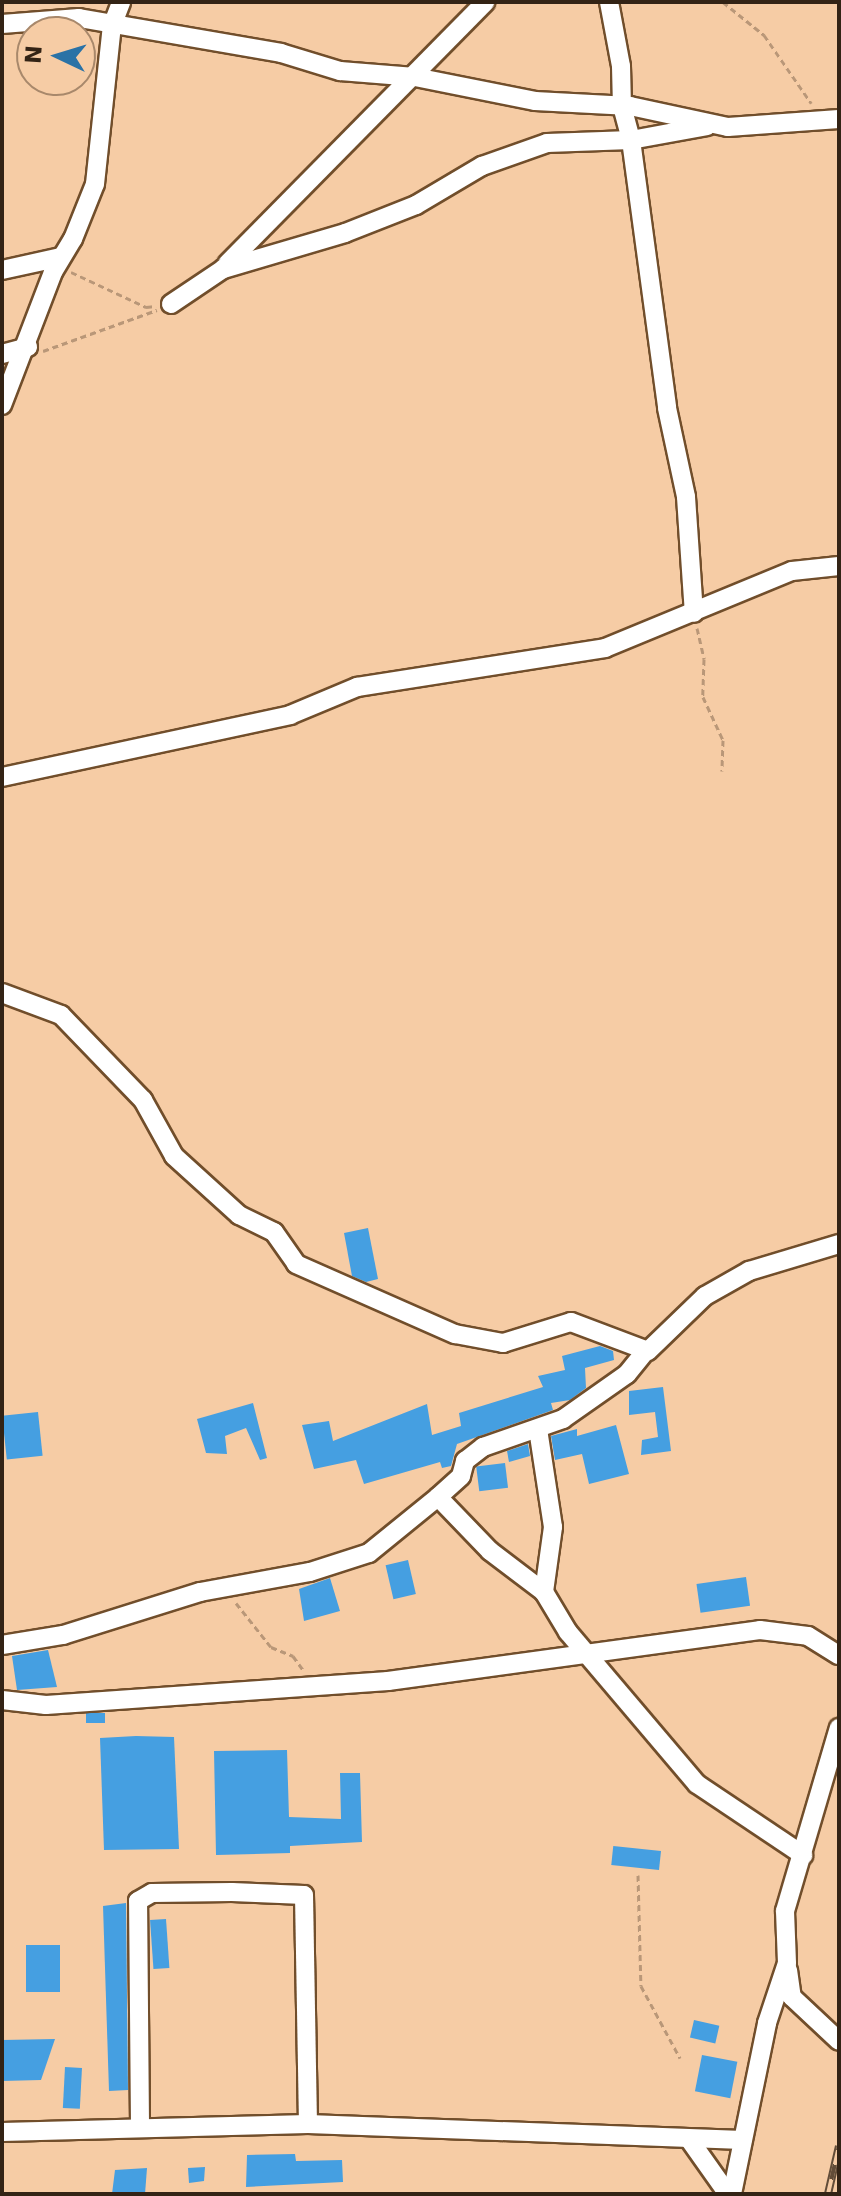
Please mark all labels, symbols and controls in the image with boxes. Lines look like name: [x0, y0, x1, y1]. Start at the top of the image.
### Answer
north arrow: [16, 16, 96, 96]
text: N: [20, 44, 47, 64]

